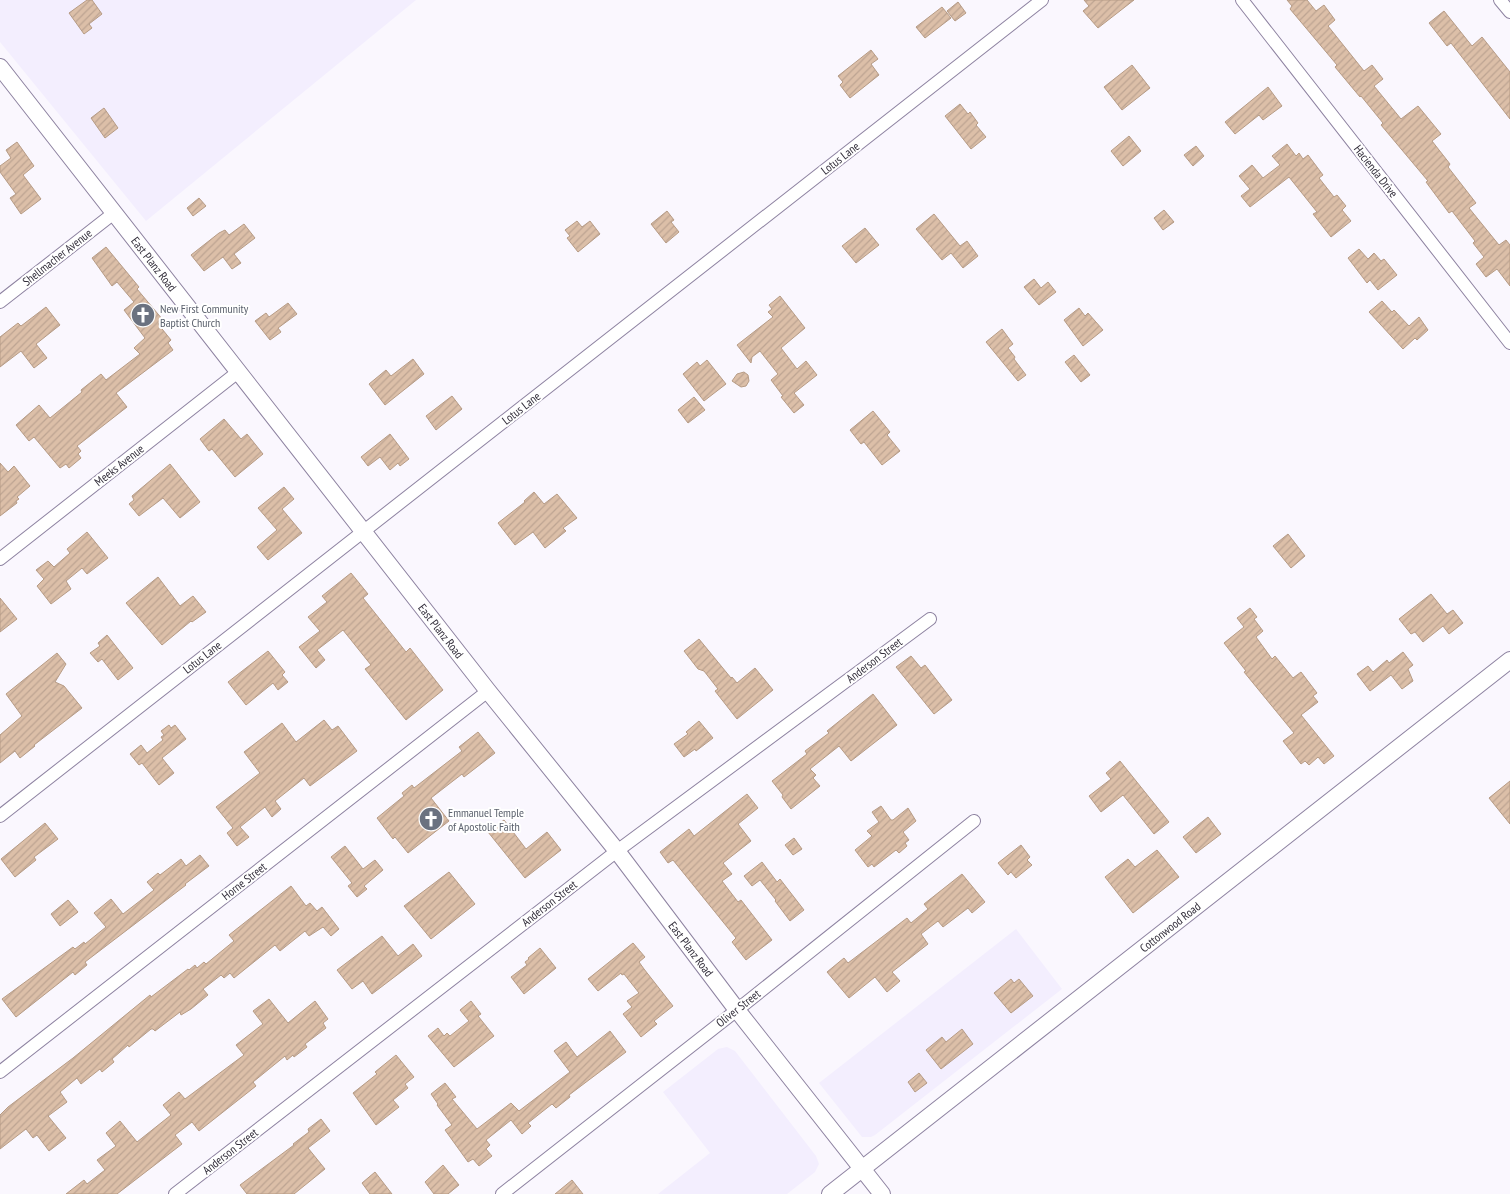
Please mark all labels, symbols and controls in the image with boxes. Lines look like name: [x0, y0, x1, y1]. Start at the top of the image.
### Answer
street label: Lotus Lane: [818, 138, 862, 178]
street label: Hacienda Drive: [1351, 142, 1401, 200]
street label: Shellmacher Avenue: [19, 225, 95, 289]
street label: East Planz Road: [128, 234, 180, 294]
place label: New First Community Baptist Church: [160, 301, 249, 330]
church icon: New First Community Baptist Church: [130, 302, 156, 328]
street label: Lotus Lane: [499, 388, 543, 428]
street label: Meeks Avenue: [91, 441, 147, 489]
street label: East Planz Road: [415, 601, 467, 661]
street label: Anderson Street: [843, 634, 906, 686]
street label: Lotus Lane: [180, 637, 224, 677]
place label: Emmanuel Temple of Apostolic Faith: [448, 805, 524, 834]
church icon: Emmanuel Temple of Apostolic Faith: [418, 806, 444, 832]
street label: Horne Street: [219, 858, 270, 903]
street label: Anderson Street: [518, 876, 580, 929]
street label: Cottonwood Road: [1137, 899, 1203, 955]
street label: East Planz Road: [665, 918, 717, 980]
street label: Oliver Street: [713, 986, 764, 1030]
street label: Anderson Street: [199, 1124, 261, 1177]

